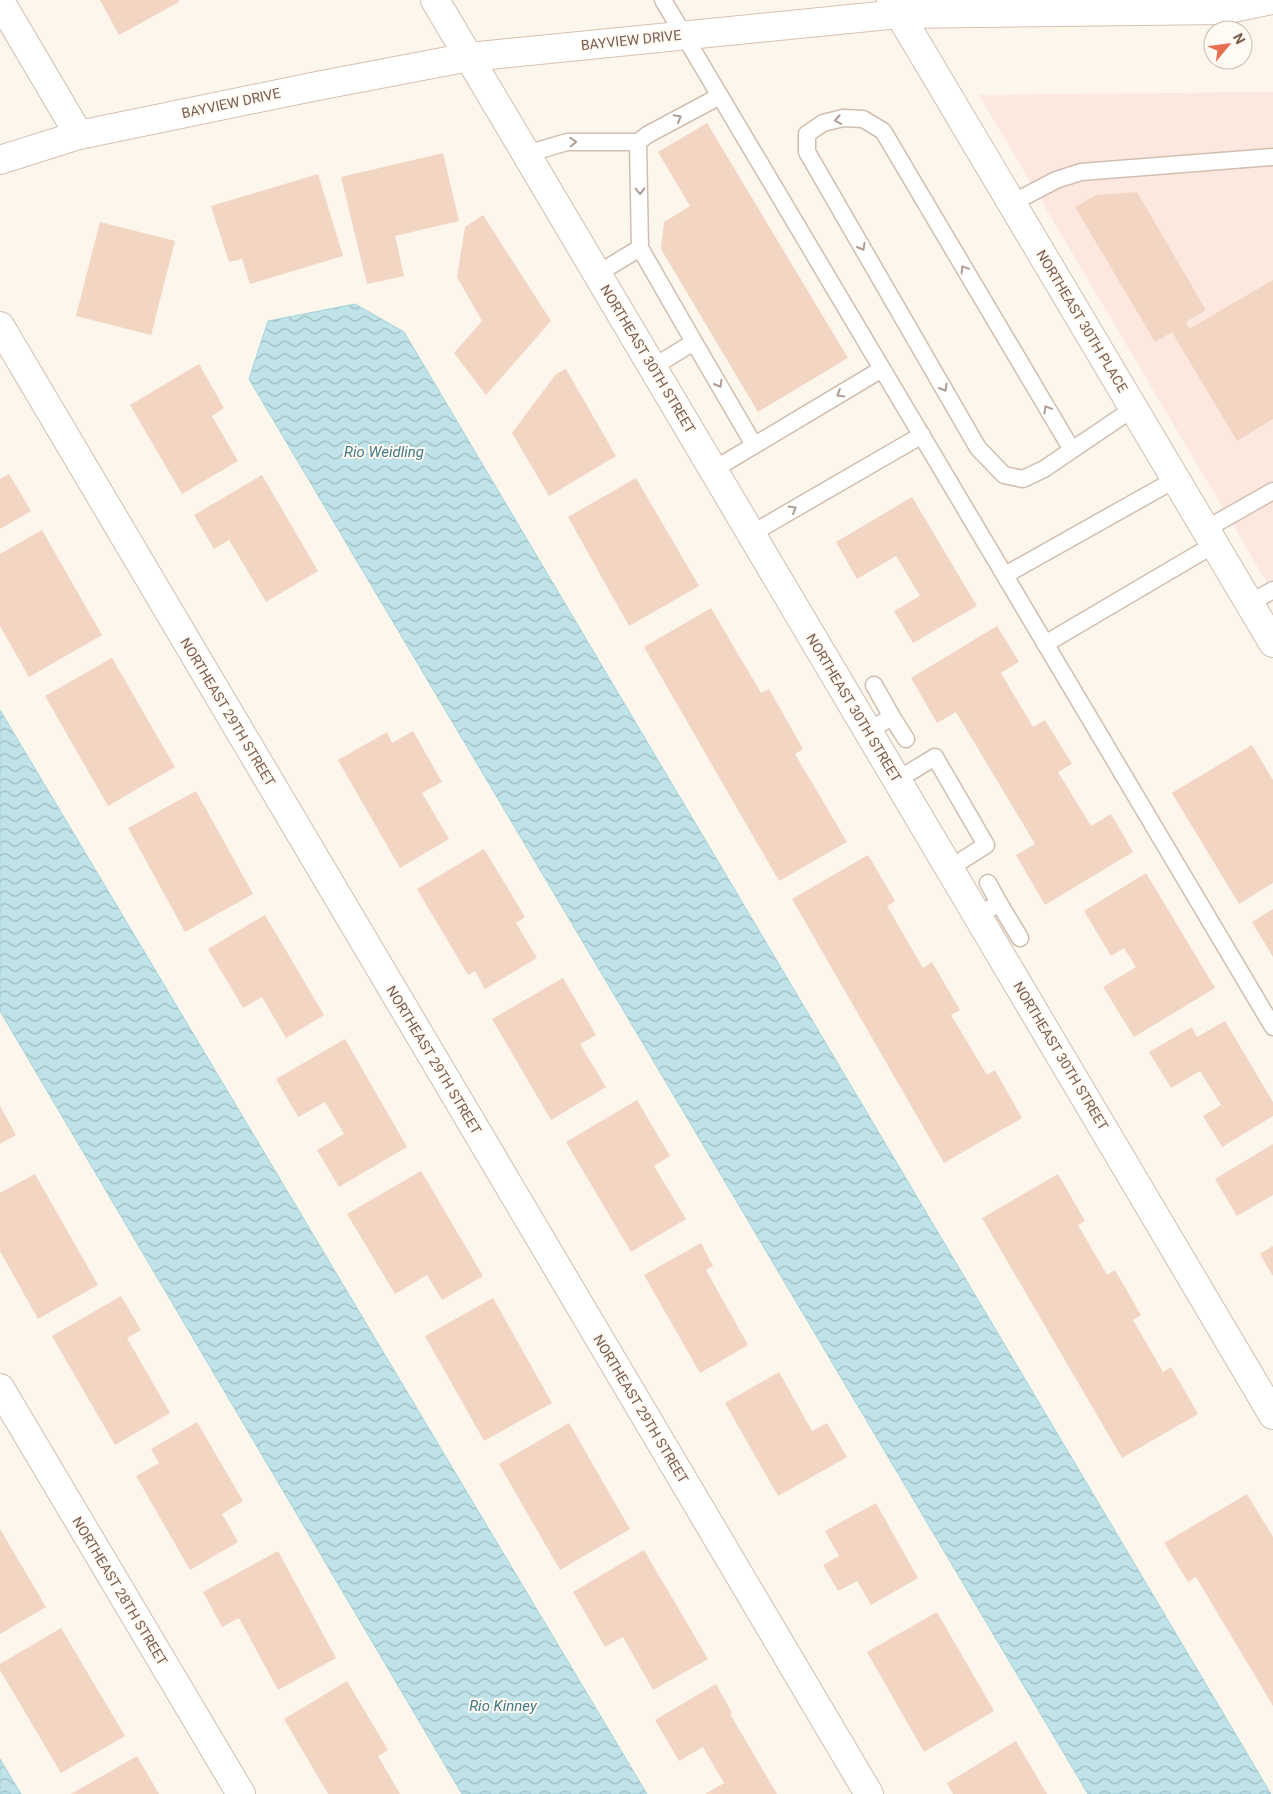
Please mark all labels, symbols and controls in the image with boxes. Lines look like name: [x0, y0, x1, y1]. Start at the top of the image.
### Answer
north arrow: [1203, 20, 1253, 70]
street label: BAYVIEW DRIVE: [580, 27, 682, 53]
text: N: [1230, 30, 1249, 47]
street label: BAYVIEW DRIVE: [180, 85, 282, 121]
one-way arrow: [673, 114, 682, 124]
one-way arrow: [833, 114, 842, 124]
one-way arrow: [570, 137, 578, 147]
one-way arrow: [635, 187, 645, 195]
one-way arrow: [856, 242, 866, 251]
street label: NORTHEAST 30TH PLACE: [1033, 247, 1131, 395]
one-way arrow: [960, 265, 970, 274]
street label: NORTHEAST 30TH STREET: [597, 282, 699, 437]
one-way arrow: [712, 379, 722, 388]
one-way arrow: [937, 382, 947, 391]
one-way arrow: [837, 387, 846, 397]
one-way arrow: [1043, 405, 1053, 414]
water label: Rio Weidling: [344, 443, 424, 461]
one-way arrow: [788, 506, 797, 516]
street label: NORTHEAST 30TH STREET: [803, 631, 905, 786]
street label: NORTHEAST 29TH STREET: [177, 635, 279, 790]
street label: NORTHEAST 30TH STREET: [1010, 979, 1112, 1134]
street label: NORTHEAST 29TH STREET: [383, 983, 485, 1138]
street label: NORTHEAST 29TH STREET: [590, 1332, 692, 1487]
street label: NORTHEAST 28TH STREET: [69, 1514, 171, 1669]
water label: Rio Kinney: [469, 1697, 538, 1715]

